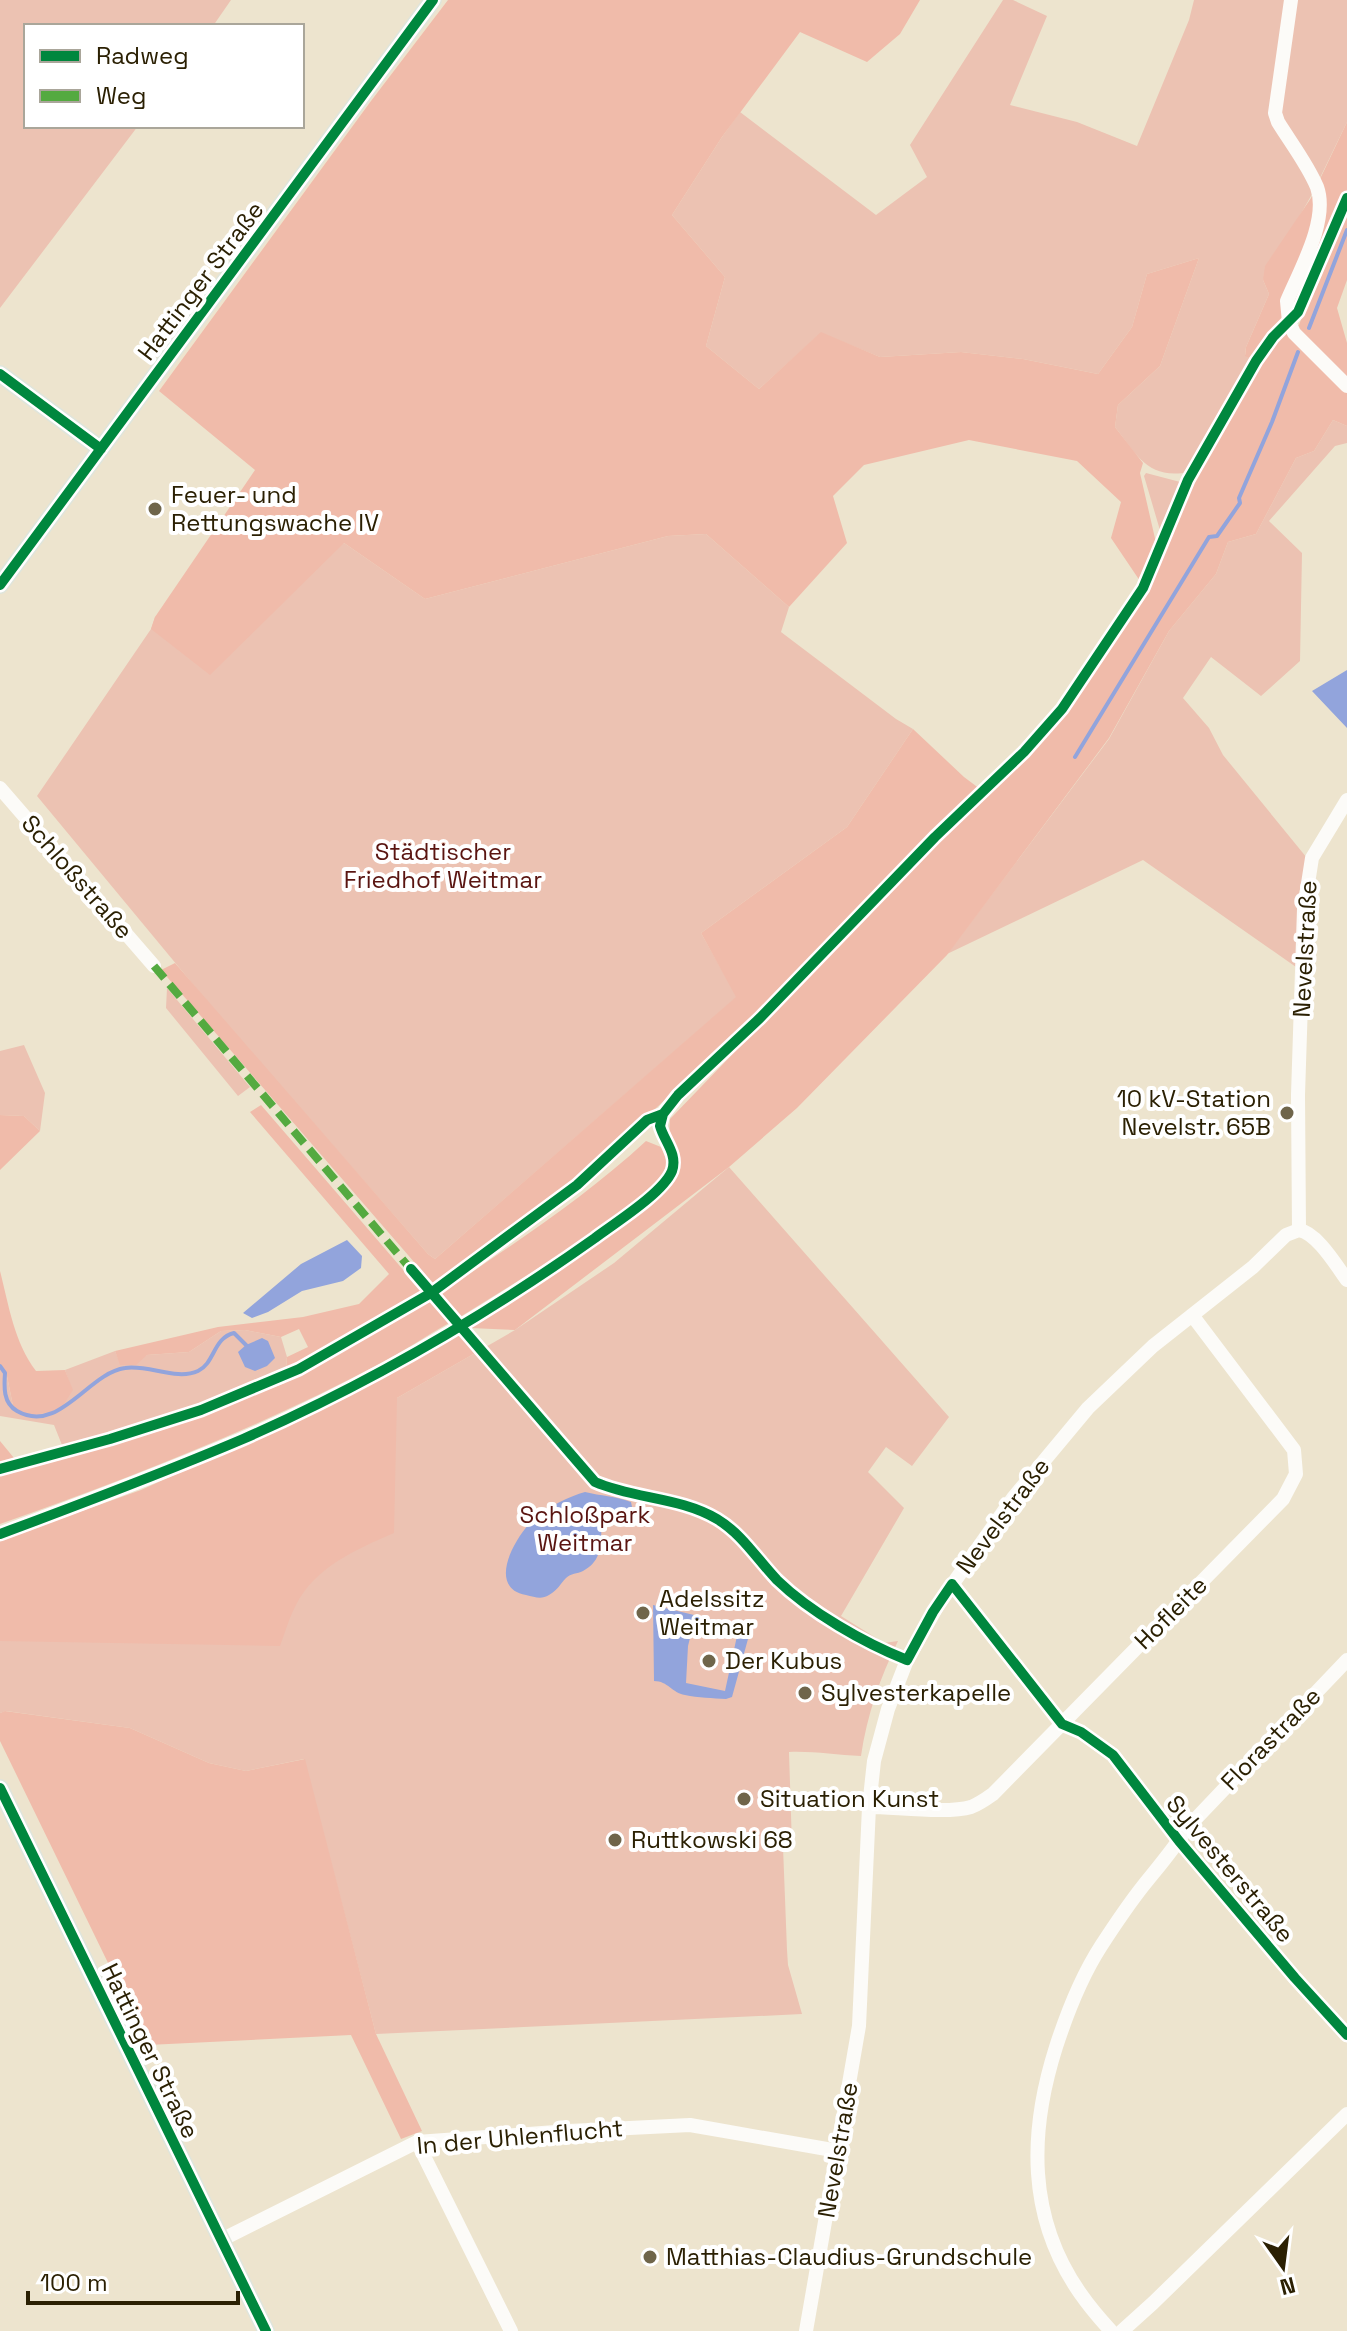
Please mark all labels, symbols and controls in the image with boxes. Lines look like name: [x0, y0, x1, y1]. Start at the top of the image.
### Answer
legend: [24, 24, 304, 128]
text: Radweg: [96, 40, 189, 71]
text: Weg: [96, 80, 146, 111]
street label: Hattinger Straße: [131, 195, 271, 366]
place label: Feuer- und Rettungswache IV: [171, 479, 379, 538]
marker: Feuer- und Rettungswache IV: [146, 500, 164, 518]
street label: Schloßstraße: [15, 808, 140, 945]
park label: Städtischer Friedhof Weitmar: [344, 836, 542, 895]
street label: Nevelstraße: [1285, 880, 1324, 1018]
place label: 10 kV-Station Nevelstr. 65B: [1117, 1083, 1271, 1142]
marker: 10 kV-Station Nevelstr. 65B: [1278, 1104, 1296, 1122]
street label: Nevelstraße: [949, 1452, 1056, 1580]
park label: Schloßpark Weitmar: [520, 1499, 650, 1558]
street label: Hofleite: [1128, 1570, 1214, 1656]
place label: Adelssitz Weitmar: [659, 1583, 764, 1642]
marker: Adelssitz Weitmar: [634, 1604, 652, 1622]
place label: Der Kubus: [725, 1645, 842, 1676]
marker: Der Kubus: [700, 1652, 718, 1670]
place label: Sylvesterkapelle: [821, 1677, 1011, 1708]
street label: Florastraße: [1214, 1681, 1327, 1797]
marker: Sylvesterkapelle: [796, 1684, 814, 1702]
place label: Situation Kunst: [760, 1783, 939, 1814]
street label: Sylvesterstraße: [1160, 1789, 1301, 1949]
marker: Situation Kunst: [735, 1790, 753, 1808]
place label: Ruttkowski 68: [631, 1824, 793, 1855]
marker: Ruttkowski 68: [606, 1831, 624, 1849]
street label: Hattinger Straße: [95, 1958, 206, 2144]
street label: Nevelstraße: [810, 2080, 865, 2220]
street label: In der Uhlenflucht: [415, 2112, 624, 2161]
north arrow: [1243, 2227, 1323, 2307]
place label: Matthias-Claudius-Grundschule: [666, 2241, 1032, 2272]
marker: Matthias-Claudius-Grundschule: [641, 2248, 659, 2266]
scale bar: [28, 2255, 238, 2305]
text: 100 m: [40, 2267, 108, 2298]
text: N: [1277, 2271, 1298, 2302]

